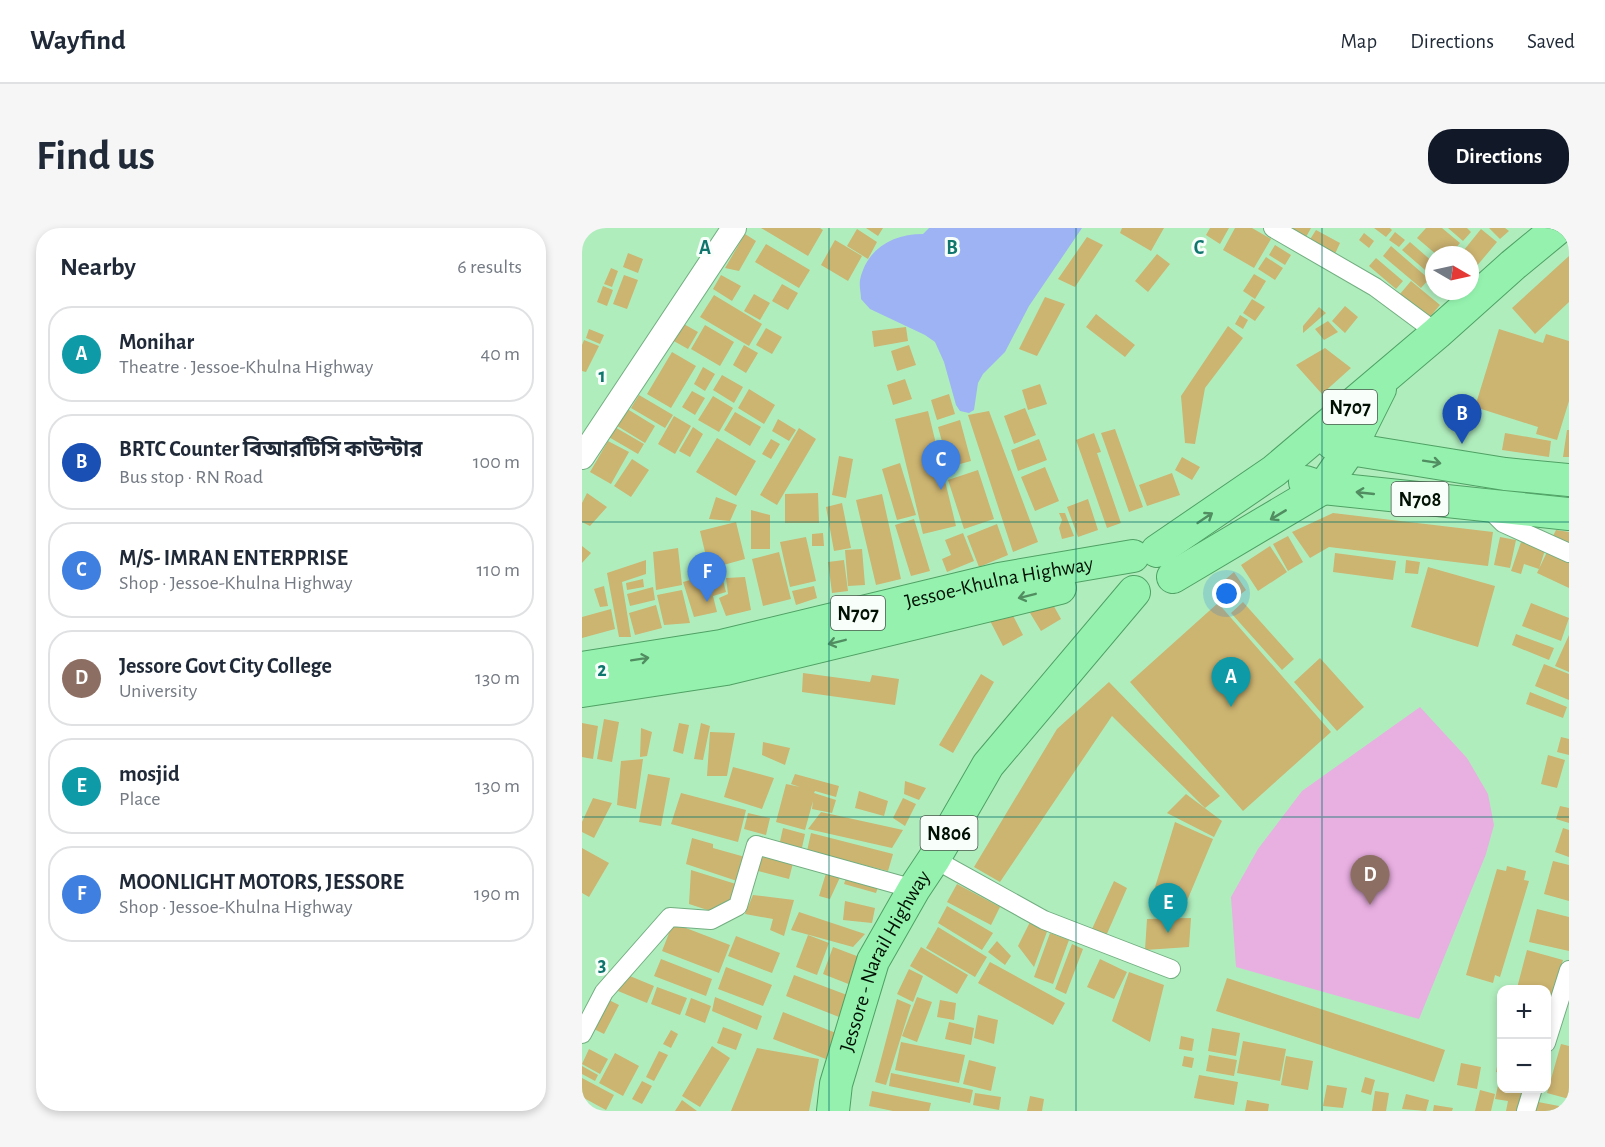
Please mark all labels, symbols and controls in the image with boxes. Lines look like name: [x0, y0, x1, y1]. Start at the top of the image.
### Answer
text: Wayfind: [30, 27, 126, 55]
text: Map: [1341, 31, 1377, 52]
text: Directions: [1410, 31, 1494, 52]
text: Saved: [1527, 31, 1575, 52]
button: Directions: [1428, 129, 1569, 184]
text: Find us: [36, 135, 155, 177]
text: A: [699, 238, 711, 258]
text: B: [946, 238, 958, 258]
text: C: [1194, 238, 1205, 258]
north arrow: [1425, 246, 1479, 300]
text: Nearby: [60, 254, 136, 280]
text: 6 results: [457, 257, 522, 277]
text: Monihar: [119, 331, 194, 353]
text: A: [76, 344, 88, 364]
text: 40 m: [481, 344, 520, 364]
text: Theatre · Jessoe-Khulna Highway: [119, 357, 373, 377]
text: 1: [598, 366, 606, 386]
road number: N707: [1323, 390, 1377, 424]
pin: B: [1442, 394, 1482, 444]
text: BRTC Counter বিআরটিসি কাউন্টার: [119, 438, 423, 460]
pin: C: [922, 440, 960, 490]
text: B: [76, 452, 87, 472]
text: 100 m: [473, 452, 520, 472]
one-way arrow: [1422, 457, 1442, 468]
text: Bus stop · RN Road: [119, 467, 263, 487]
road number: N708: [1392, 482, 1448, 516]
one-way arrow: [1355, 487, 1375, 498]
one-way arrow: [1269, 510, 1286, 522]
one-way arrow: [1197, 512, 1213, 524]
text: M/S- IMRAN ENTERPRISE: [119, 547, 348, 569]
pin: F: [688, 552, 726, 602]
street label: Jessoe-Khulna Highway: [903, 553, 1095, 612]
text: C: [76, 560, 87, 580]
text: 110 m: [476, 560, 520, 580]
text: Shop · Jessoe-Khulna Highway: [119, 573, 353, 593]
your location: [1212, 579, 1241, 608]
one-way arrow: [1018, 590, 1037, 602]
road number: N707: [831, 596, 885, 630]
one-way arrow: [828, 636, 847, 648]
one-way arrow: [629, 653, 649, 664]
text: Jessore Govt City College: [119, 655, 332, 677]
pin: A: [1212, 658, 1250, 707]
text: 2: [597, 660, 607, 680]
text: D: [75, 668, 88, 688]
text: 130 m: [475, 668, 520, 688]
text: University: [119, 681, 197, 701]
text: mosjid: [119, 763, 180, 785]
text: E: [76, 776, 87, 796]
text: 130 m: [475, 776, 520, 796]
text: Place: [119, 789, 160, 809]
road number: N806: [920, 816, 977, 850]
pin: D: [1350, 856, 1390, 905]
street label: Jessore - Narail Highway: [836, 867, 934, 1054]
text: MOONLIGHT MOTORS, JESSORE: [119, 871, 404, 893]
text: F: [77, 884, 86, 904]
text: 190 m: [474, 884, 520, 904]
pin: E: [1148, 884, 1188, 933]
text: Shop · Jessoe-Khulna Highway: [119, 897, 353, 917]
text: 3: [598, 955, 606, 975]
map controls: [1497, 985, 1551, 1093]
button: +: [1497, 985, 1551, 1039]
button: −: [1497, 1039, 1551, 1093]

